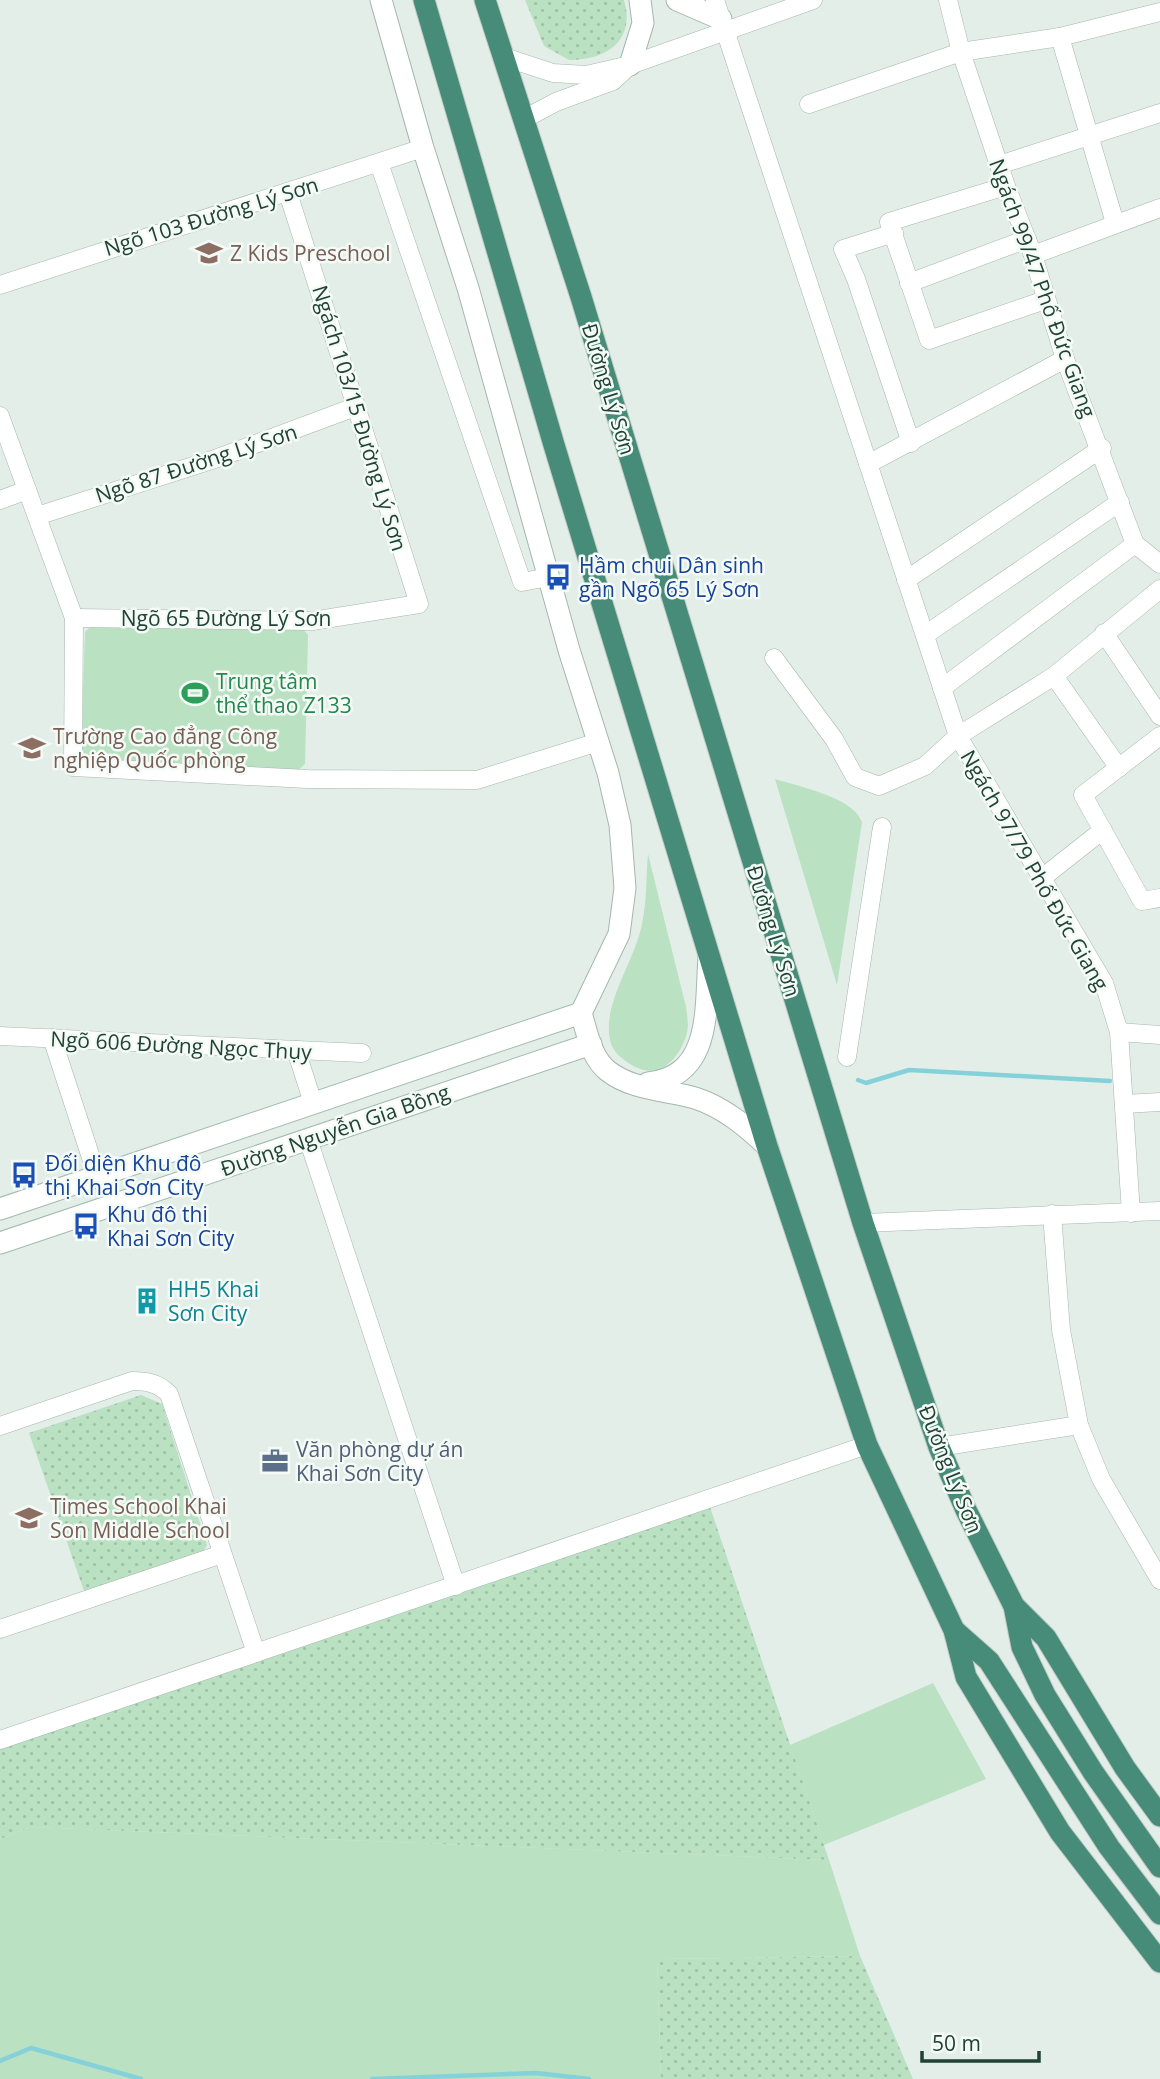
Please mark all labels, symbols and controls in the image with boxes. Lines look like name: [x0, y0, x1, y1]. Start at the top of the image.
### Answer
street label: Ngách 99/47 Phố Đức Giang: [983, 155, 1103, 421]
street label: Ngõ 103 Đường Lý Sơn: [100, 170, 322, 262]
school or university icon: Z Kids Preschool: [194, 238, 224, 268]
place label: Z Kids Preschool: [230, 239, 390, 267]
street label: Ngách 103/15 Đường Lý Sơn: [306, 282, 414, 554]
street label: Đường Lý Sơn: [576, 320, 642, 458]
street label: Ngõ 87 Đường Lý Sơn: [92, 417, 300, 509]
place label: Hầm chui Dân sinh gần Ngõ 65 Lý Sơn: [579, 551, 764, 603]
bus stop icon: Hầm chui Dân sinh gần Ngõ 65 Lý Sơn: [543, 562, 573, 592]
street label: Ngõ 65 Đường Lý Sơn: [121, 604, 331, 632]
place label: Trung tâm thể thao Z133: [216, 667, 352, 719]
sports icon: Trung tâm thể thao Z133: [180, 678, 210, 708]
place label: Trường Cao đẳng Công nghiệp Quốc phòng: [53, 722, 277, 774]
school or university icon: Trường Cao đẳng Công nghiệp Quốc phòng: [17, 733, 47, 763]
street label: Ngách 97/79 Phố Đức Giang: [955, 745, 1115, 995]
street label: Đường Lý Sơn: [741, 862, 807, 1000]
street label: Ngõ 606 Đường Ngọc Thụy: [50, 1024, 313, 1066]
street label: Đường Nguyễn Gia Bồng: [217, 1078, 453, 1182]
place label: Đối diện Khu đô thị Khai Sơn City: [45, 1149, 204, 1201]
bus stop icon: Đối diện Khu đô thị Khai Sơn City: [9, 1160, 39, 1190]
place label: Khu đô thị Khai Sơn City: [107, 1200, 235, 1252]
bus stop icon: Khu đô thị Khai Sơn City: [71, 1211, 101, 1241]
place label: HH5 Khai Sơn City: [168, 1275, 259, 1327]
building icon: HH5 Khai Sơn City: [132, 1286, 162, 1316]
street label: Đường Lý Sơn: [913, 1401, 989, 1537]
place label: Văn phòng dự án Khai Sơn City: [296, 1435, 463, 1487]
office icon: Văn phòng dự án Khai Sơn City: [260, 1446, 290, 1476]
place label: Times School Khai Son Middle School: [50, 1492, 230, 1544]
school or university icon: Times School Khai Son Middle School: [14, 1503, 44, 1533]
scale bar: [922, 2020, 1039, 2064]
text: 50 m: [932, 2029, 981, 2057]

